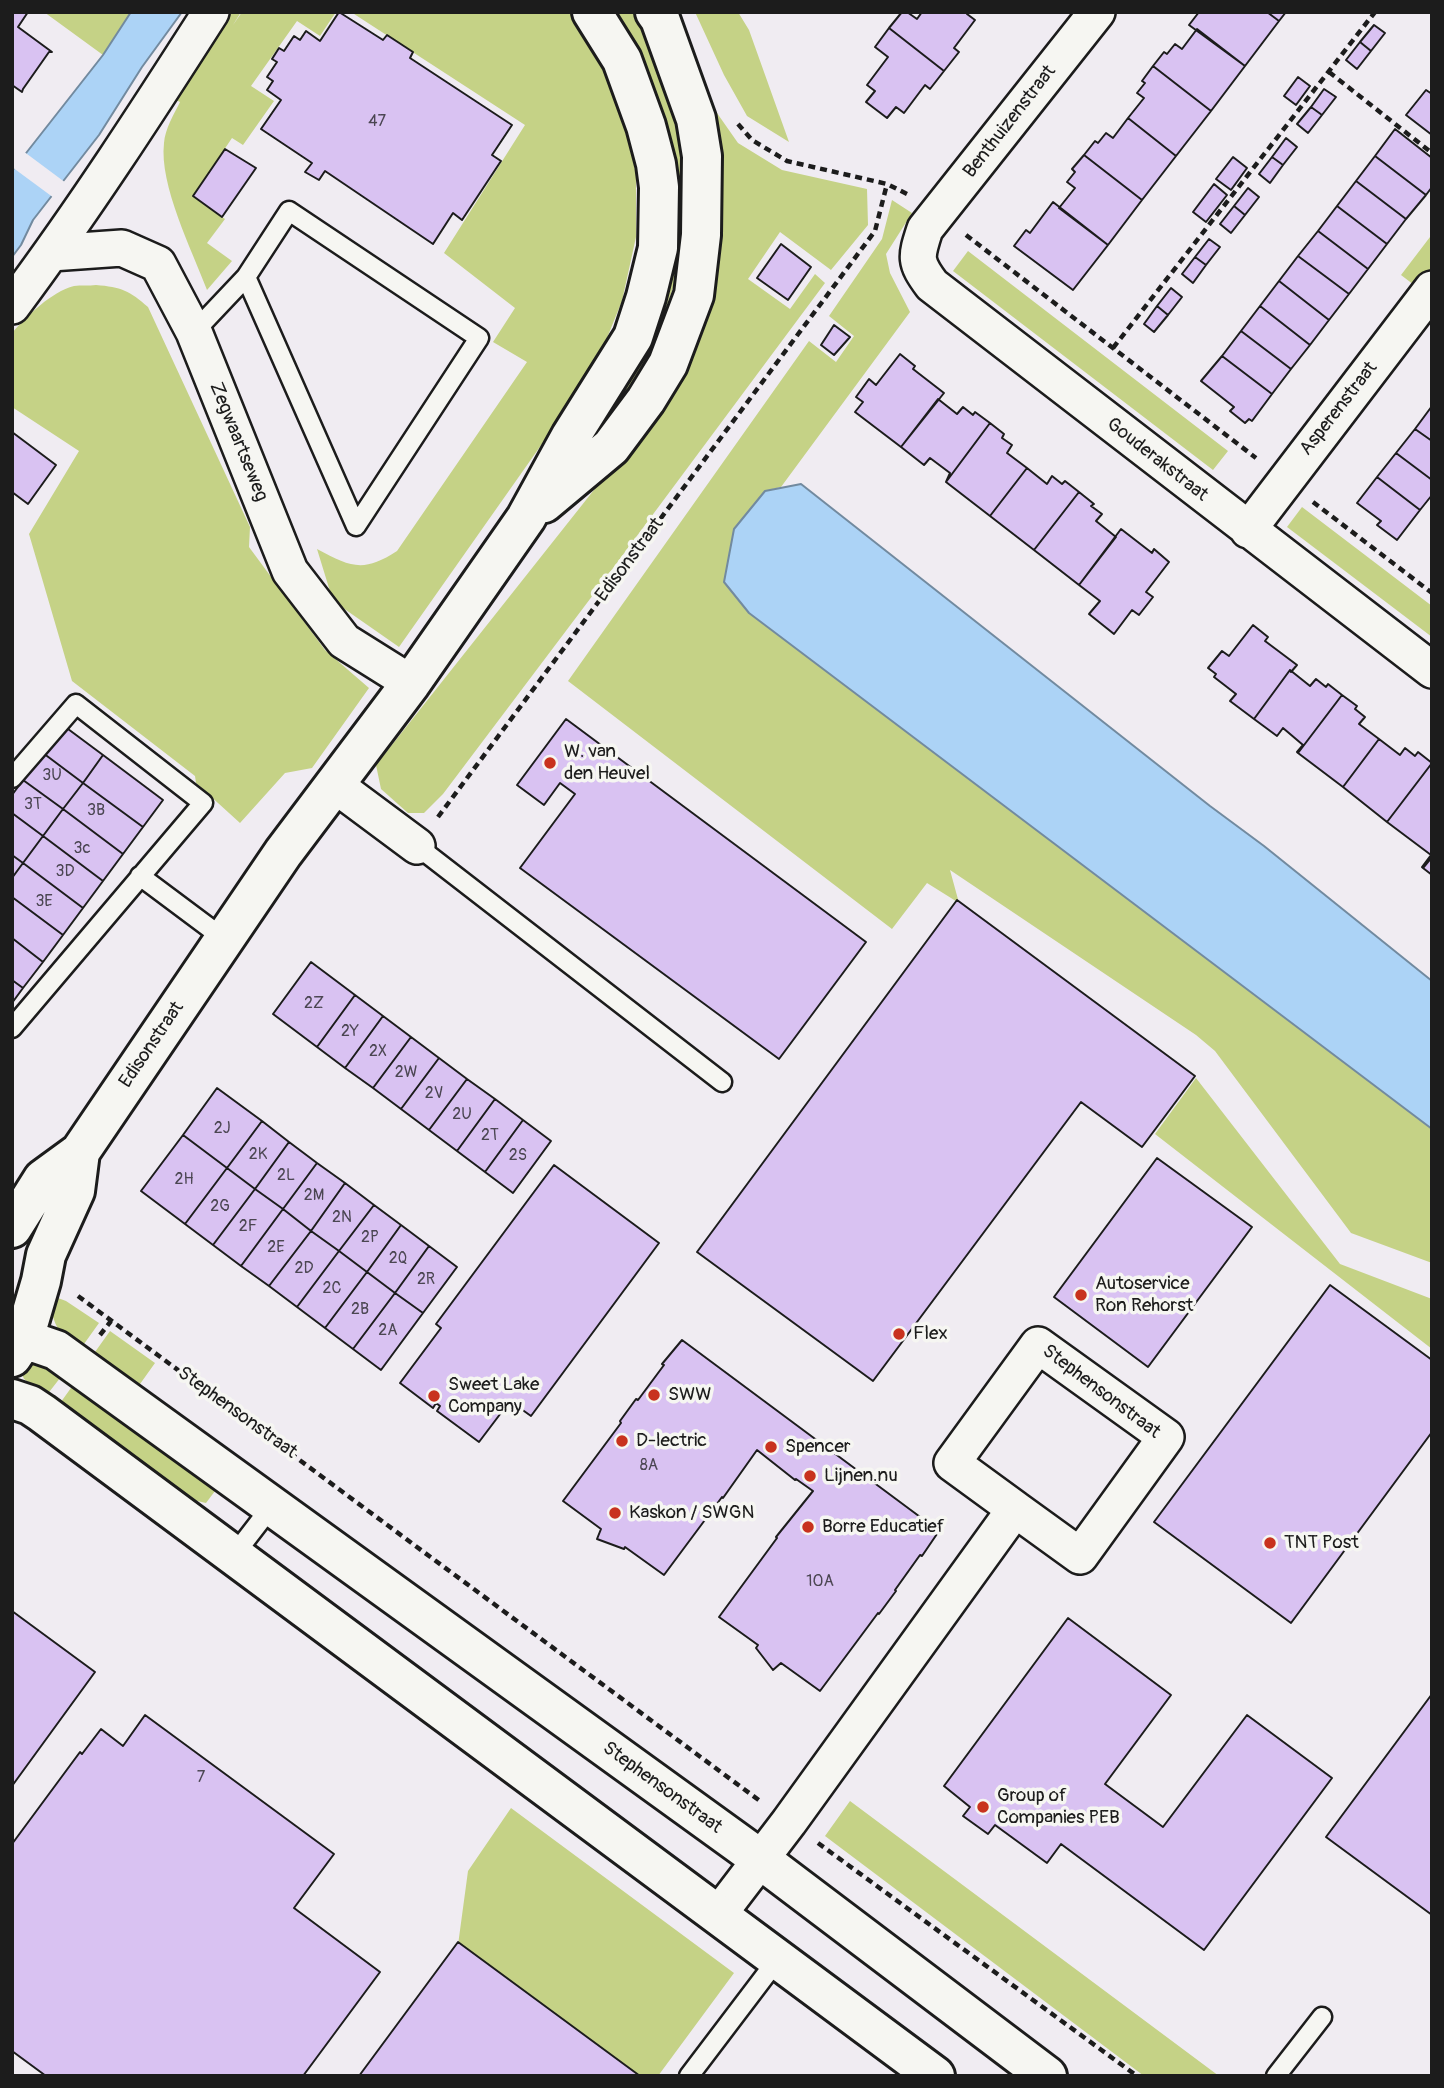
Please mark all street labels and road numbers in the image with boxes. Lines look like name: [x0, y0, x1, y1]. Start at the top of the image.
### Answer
street label: Benthuizenstraat: [959, 61, 1061, 183]
street label: Asperenstraat: [1295, 358, 1383, 460]
street label: Zegwaartseweg: [204, 379, 272, 505]
street label: Gouderakstraat: [1102, 413, 1212, 507]
street label: Edisonstraat: [591, 514, 669, 606]
street label: Edisonstraat: [115, 998, 189, 1092]
street label: Stephensonstraat: [1037, 1340, 1165, 1444]
street label: Stephensonstraat: [173, 1362, 301, 1464]
street label: Stephensonstraat: [598, 1737, 726, 1839]

